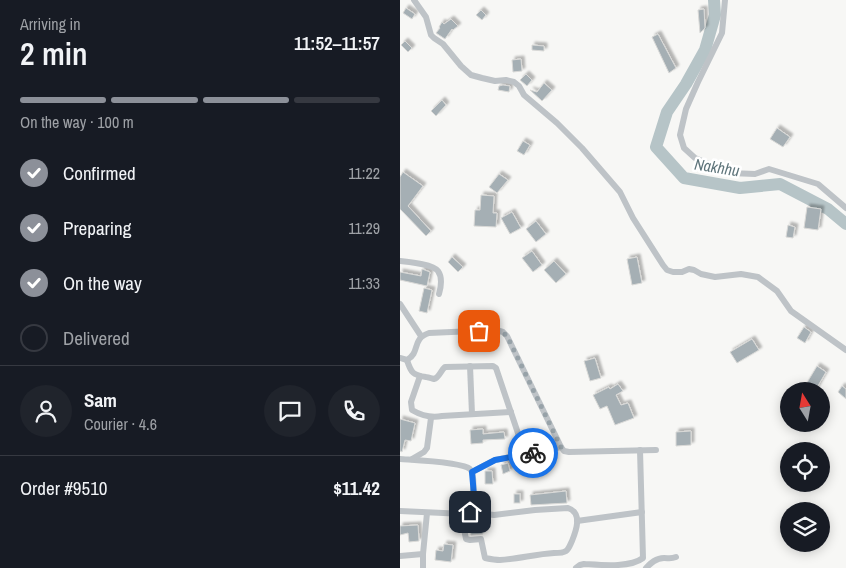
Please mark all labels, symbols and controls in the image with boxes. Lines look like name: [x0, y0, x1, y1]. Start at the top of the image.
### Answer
text: Arriving in: [20, 13, 81, 35]
text: 11:52–11:57: [294, 30, 380, 56]
text: 2 min: [20, 32, 88, 75]
text: On the way · 100 m: [20, 111, 134, 133]
water label: Nakhhu: [693, 153, 741, 181]
icon: check: [20, 159, 48, 187]
text: Confirmed: [63, 160, 136, 186]
text: 11:22: [348, 162, 380, 184]
icon: check: [20, 214, 48, 242]
text: Preparing: [63, 215, 131, 241]
text: 11:29: [348, 217, 380, 239]
icon: check: [20, 269, 48, 297]
text: On the way: [63, 270, 142, 296]
text: 11:33: [348, 272, 380, 294]
pin: [458, 310, 500, 352]
icon: bag: [465, 317, 493, 345]
text: Delivered: [63, 325, 130, 351]
north arrow: [780, 382, 830, 432]
map controls: [780, 382, 830, 552]
button: person: [20, 385, 72, 437]
button: chat: [264, 385, 316, 437]
button: phone: [328, 385, 380, 437]
text: Sam: [84, 387, 117, 413]
text: Courier · 4.6: [84, 413, 157, 435]
courier: [508, 428, 558, 478]
icon: bike: [519, 439, 547, 467]
button: locate: [780, 442, 830, 492]
text: Order #9510: [20, 475, 107, 501]
text: $11.42: [333, 475, 380, 501]
pin: [449, 491, 491, 533]
icon: home: [456, 498, 484, 526]
button: layers: [780, 502, 830, 552]

